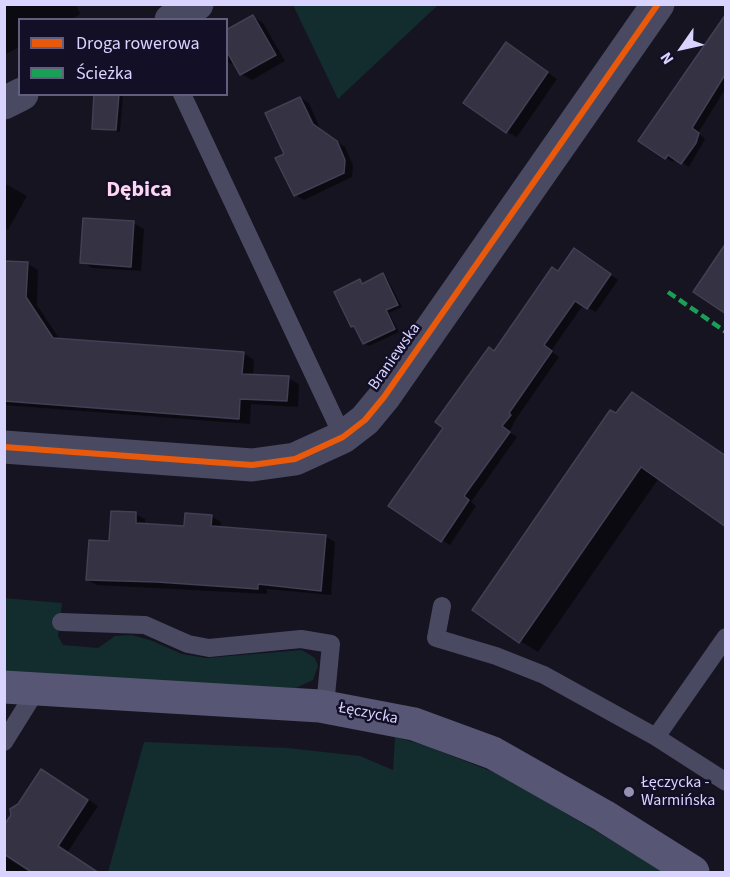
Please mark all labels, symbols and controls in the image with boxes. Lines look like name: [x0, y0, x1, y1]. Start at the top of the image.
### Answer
legend: [18, 18, 228, 96]
north arrow: [652, 18, 712, 78]
text: Droga rowerowa: [76, 31, 200, 56]
text: N: [655, 48, 679, 69]
text: Ścieżka: [76, 61, 133, 86]
district label: Dębica: [106, 178, 172, 204]
street label: Braniewska: [365, 320, 425, 394]
street label: Łęczycka: [337, 699, 399, 729]
place label: Łęczycka - Warmińska: [641, 773, 715, 811]
marker: Łęczycka - Warmińska: [622, 785, 636, 799]

